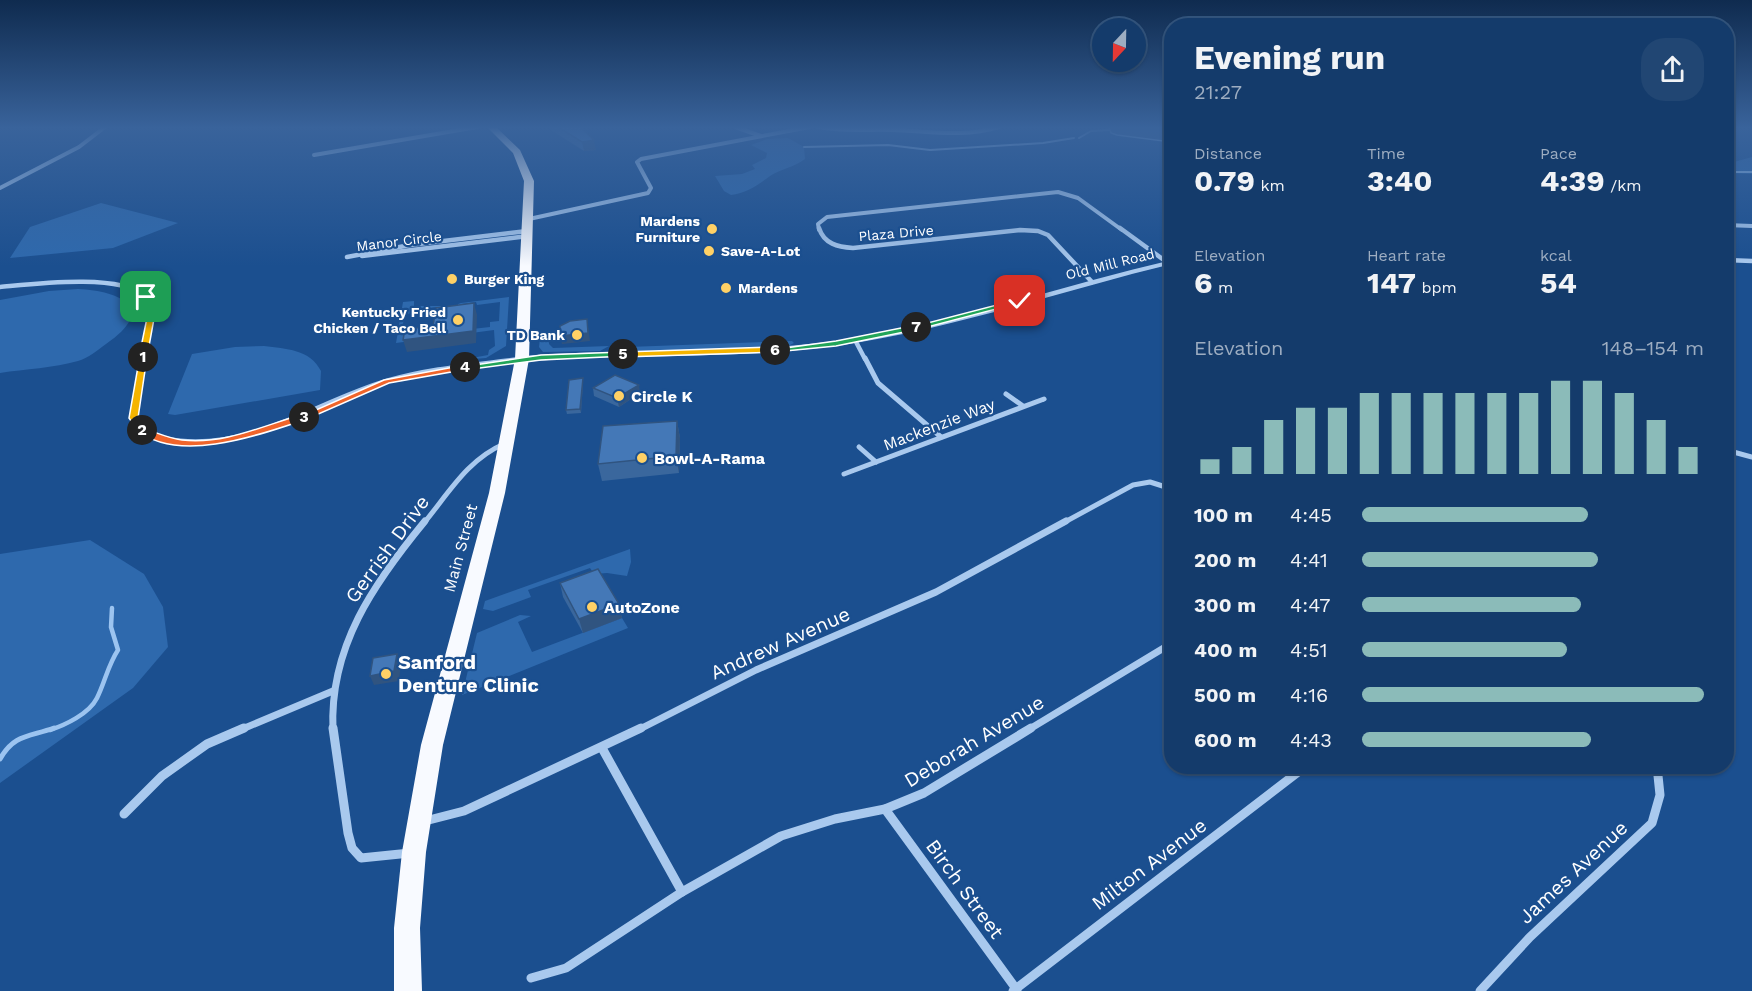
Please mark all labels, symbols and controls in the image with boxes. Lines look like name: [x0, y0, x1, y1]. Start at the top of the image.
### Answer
north arrow: [1092, 18, 1146, 72]
map controls: [1092, 18, 1146, 72]
text: Evening run: [1194, 38, 1385, 77]
button: share: [1641, 38, 1704, 101]
text: 21:27: [1194, 80, 1242, 104]
text: Distance: [1194, 144, 1262, 163]
text: Time: [1367, 144, 1405, 163]
text: Pace: [1540, 144, 1577, 163]
text: 0.79: [1194, 163, 1255, 198]
text: 3:40: [1367, 163, 1433, 198]
text: 4:39: [1540, 163, 1605, 198]
text: km: [1255, 176, 1285, 195]
text: /km: [1605, 176, 1642, 195]
place label: Mardens Furniture: [635, 213, 701, 245]
marker: Mardens Furniture: [705, 222, 719, 236]
street label: Plaza Drive: [858, 222, 934, 244]
street label: Manor Circle: [355, 228, 443, 254]
place label: Save-A-Lot: [721, 243, 800, 259]
marker: Save-A-Lot: [702, 244, 716, 258]
street label: Old Mill Road: [1064, 245, 1156, 283]
text: Elevation: [1194, 246, 1265, 265]
text: Heart rate: [1367, 246, 1446, 265]
text: kcal: [1540, 246, 1572, 265]
text: 6: [1194, 265, 1212, 300]
text: 147: [1367, 265, 1416, 300]
text: 54: [1540, 265, 1577, 300]
pin: [120, 271, 171, 322]
place label: Burger King: [464, 271, 544, 287]
marker: Burger King: [445, 272, 459, 286]
pin: [994, 275, 1045, 326]
text: m: [1212, 278, 1233, 297]
text: bpm: [1416, 278, 1457, 297]
icon: arrive: [129, 280, 162, 313]
place label: Mardens: [738, 280, 798, 296]
marker: Mardens: [719, 281, 733, 295]
icon: check: [1003, 284, 1036, 317]
place label: Kentucky Fried Chicken / Taco Bell: [313, 304, 446, 336]
pin: 7: [901, 312, 931, 342]
marker: Kentucky Fried Chicken / Taco Bell: [451, 313, 465, 327]
text: 7: [911, 317, 921, 336]
place label: TD Bank: [507, 327, 565, 343]
marker: TD Bank: [570, 328, 584, 342]
pin: 6: [760, 335, 790, 365]
text: Elevation: [1194, 336, 1283, 360]
text: 148–154 m: [1602, 336, 1704, 360]
pin: 5: [608, 339, 638, 369]
text: 6: [770, 340, 780, 359]
pin: 1: [128, 342, 158, 372]
text: 5: [618, 344, 628, 363]
text: 1: [140, 347, 146, 366]
pin: 4: [450, 352, 480, 382]
text: 4: [460, 357, 470, 376]
place label: Circle K: [631, 387, 693, 406]
marker: Circle K: [612, 389, 626, 403]
street label: Mackenzie Way: [881, 394, 998, 455]
pin: 3: [289, 402, 319, 432]
text: 3: [299, 407, 309, 426]
pin: 2: [127, 415, 157, 445]
text: 2: [137, 420, 147, 439]
place label: Bowl-A-Rama: [654, 449, 766, 468]
marker: Bowl-A-Rama: [635, 451, 649, 465]
street label: Gerrish Drive: [340, 491, 434, 607]
street label: Main Street: [440, 502, 481, 594]
text: 100 m: [1194, 503, 1253, 527]
text: 4:45: [1290, 503, 1332, 527]
text: 200 m: [1194, 548, 1256, 572]
text: 4:41: [1290, 548, 1328, 572]
text: 300 m: [1194, 593, 1256, 617]
text: 4:47: [1290, 593, 1331, 617]
place label: AutoZone: [604, 598, 680, 617]
marker: AutoZone: [585, 600, 599, 614]
street label: Andrew Avenue: [706, 601, 854, 685]
text: 400 m: [1194, 638, 1257, 662]
text: 4:51: [1290, 638, 1328, 662]
place label: Sanford Denture Clinic: [398, 650, 539, 697]
marker: Sanford Denture Clinic: [379, 667, 393, 681]
text: 500 m: [1194, 683, 1256, 707]
text: 4:16: [1290, 683, 1328, 707]
street label: Deborah Avenue: [900, 690, 1048, 792]
text: 600 m: [1194, 728, 1257, 752]
text: 4:43: [1290, 728, 1332, 752]
street label: Milton Avenue: [1087, 813, 1211, 915]
street label: James Avenue: [1514, 815, 1632, 929]
street label: Birch Street: [921, 835, 1009, 944]

